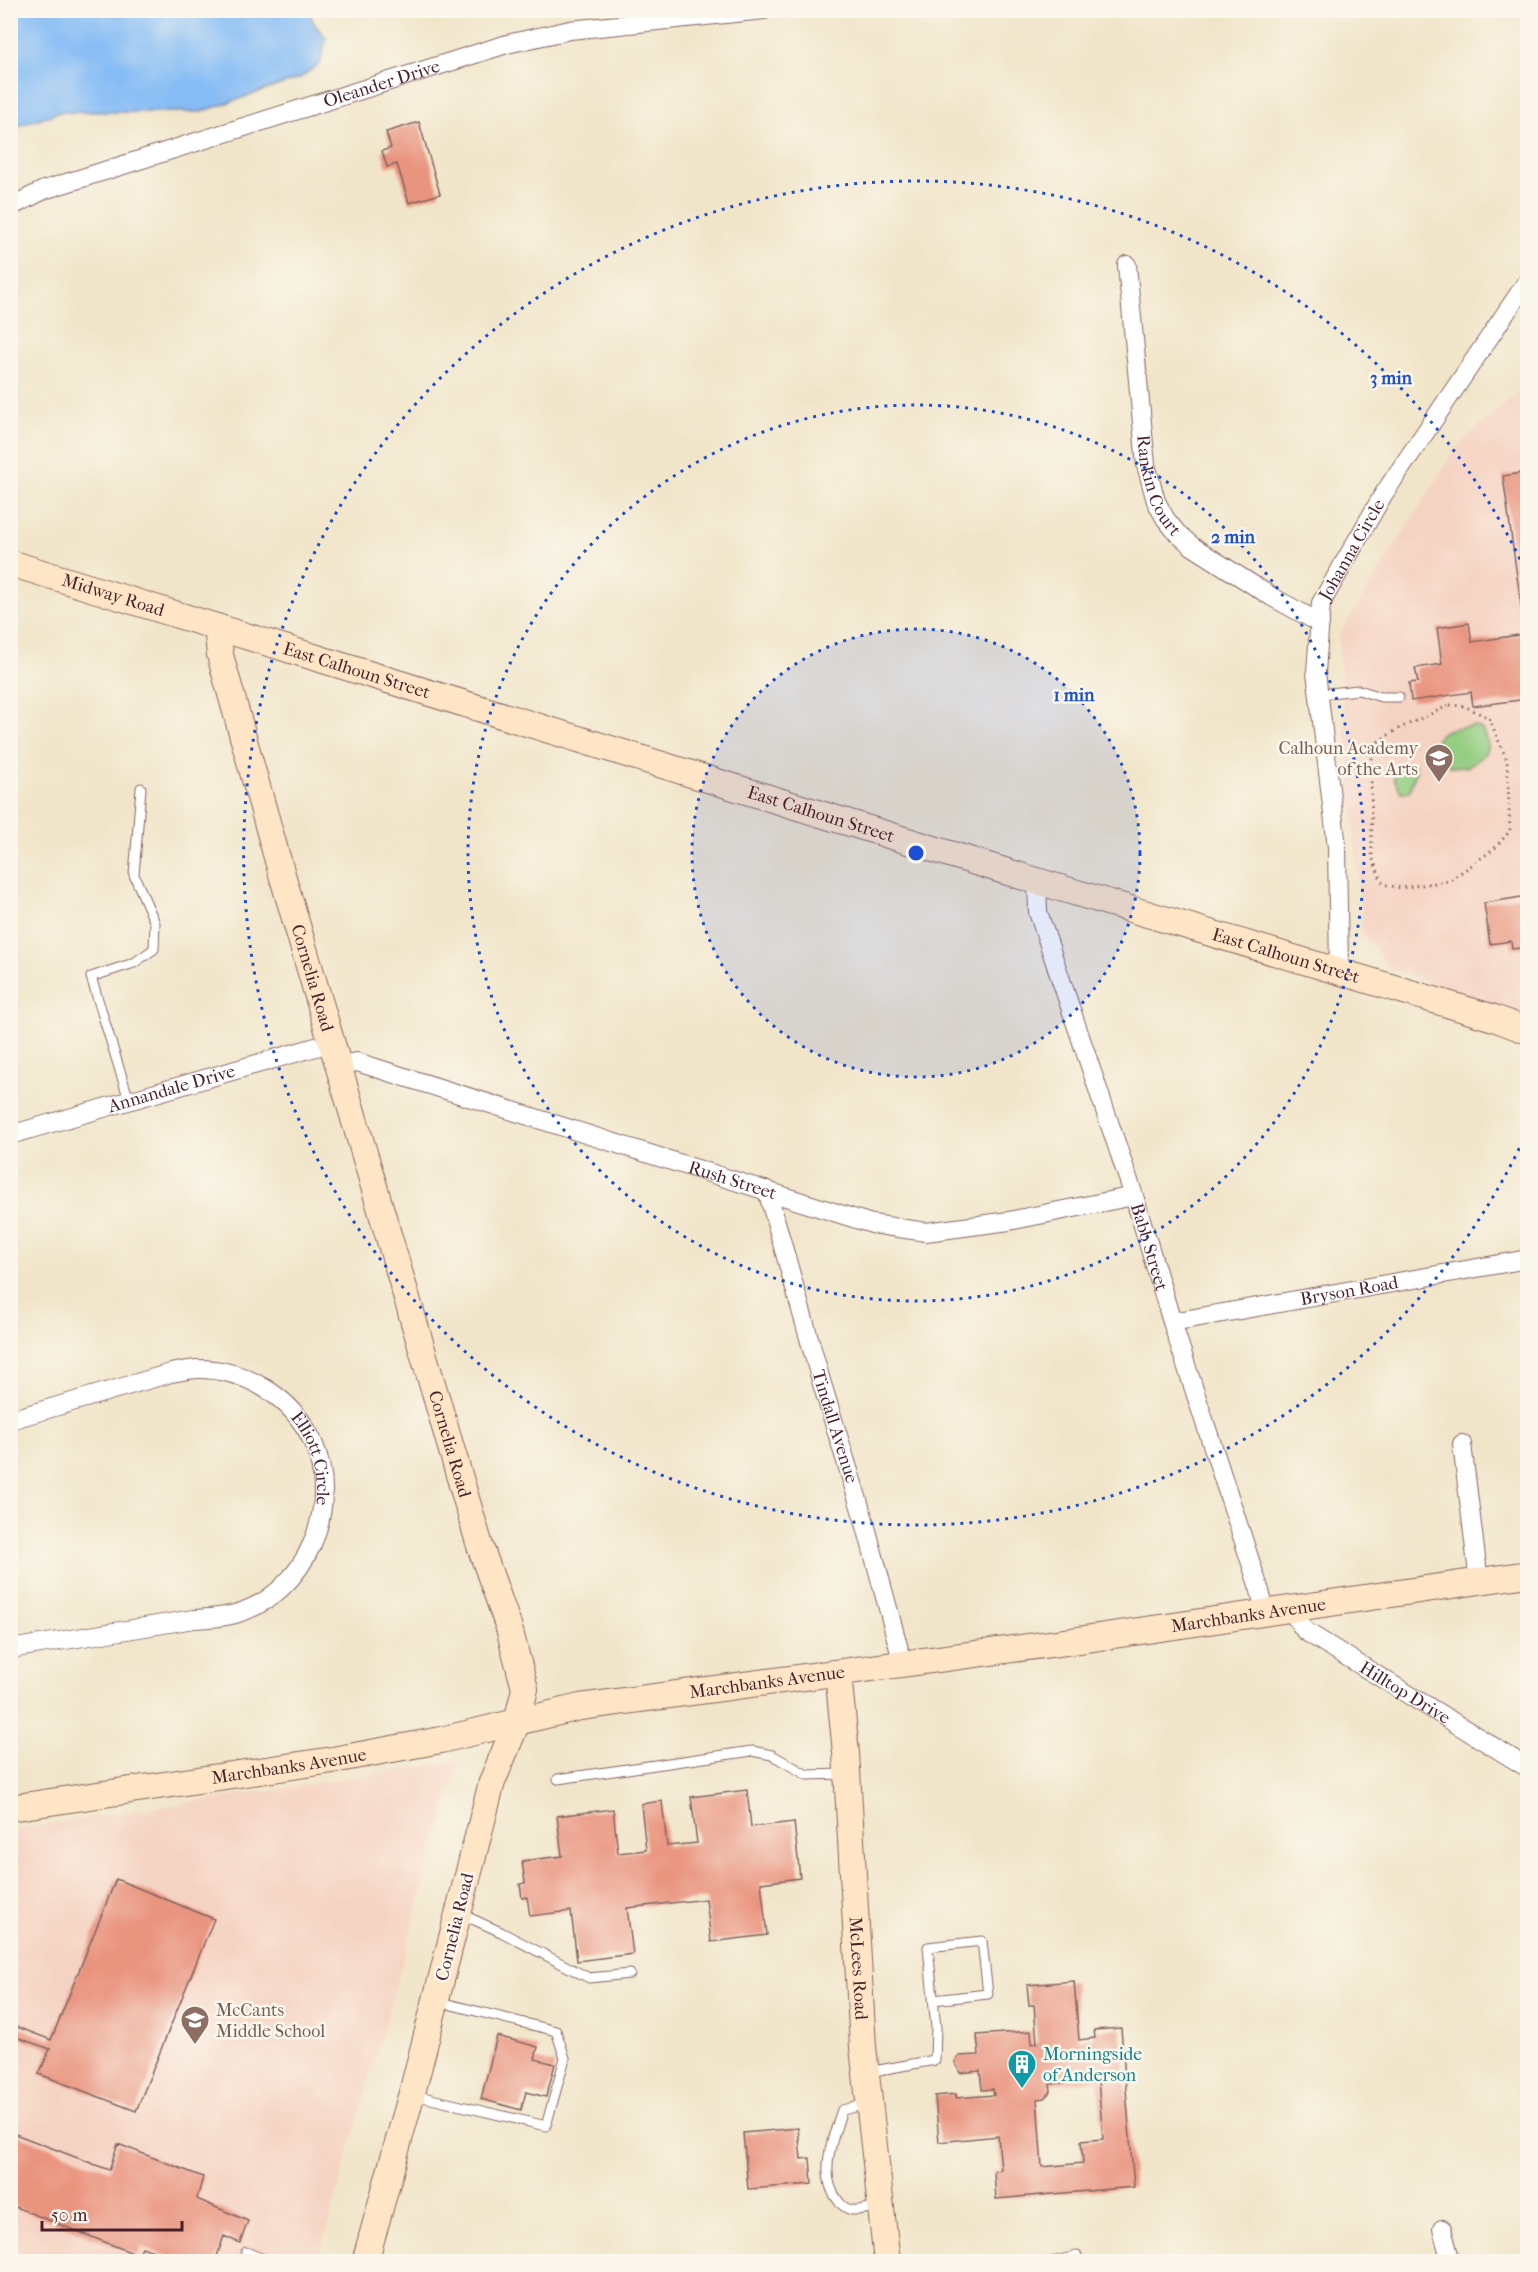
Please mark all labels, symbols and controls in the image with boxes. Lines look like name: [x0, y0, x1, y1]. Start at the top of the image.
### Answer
street label: Oleander Drive: [321, 55, 443, 112]
text: 3 min: [1370, 368, 1413, 389]
street label: Rankin Court: [1133, 434, 1186, 540]
street label: Johanna Circle: [1313, 495, 1389, 606]
text: 2 min: [1211, 527, 1255, 548]
street label: Midway Road: [59, 569, 167, 621]
street label: East Calhoun Street: [281, 638, 433, 703]
text: 1 min: [1053, 685, 1095, 706]
place label: Calhoun Academy of the Arts: [1278, 738, 1419, 780]
school or university icon: Calhoun Academy of the Arts: [1423, 742, 1455, 784]
street label: East Calhoun Street: [745, 781, 898, 847]
centre of rings: [906, 843, 926, 863]
street label: Cornelia Road: [287, 922, 338, 1034]
street label: East Calhoun Street: [1210, 924, 1363, 988]
street label: Annandale Drive: [105, 1060, 237, 1117]
street label: Rush Street: [686, 1156, 780, 1204]
street label: Babb Street: [1126, 1201, 1173, 1294]
street label: Bryson Road: [1299, 1272, 1400, 1310]
street label: Tindall Avenue: [808, 1367, 863, 1486]
street label: Cornelia Road: [424, 1388, 476, 1500]
street label: Elliott Circle: [287, 1407, 334, 1506]
street label: Marchbanks Avenue: [1170, 1593, 1327, 1637]
street label: Hilltop Drive: [1356, 1657, 1454, 1728]
street label: Marchbanks Avenue: [688, 1661, 846, 1703]
street label: Marchbanks Avenue: [210, 1744, 368, 1788]
street label: Cornelia Road: [431, 1871, 479, 1983]
street label: McLees Road: [845, 1916, 872, 2021]
place label: McCants Middle School: [216, 2000, 325, 2042]
school or university icon: McCants Middle School: [179, 2004, 211, 2046]
place label: Morningside of Anderson: [1043, 2044, 1142, 2086]
building icon: Morningside of Anderson: [1006, 2048, 1038, 2090]
scale bar: [42, 2194, 182, 2232]
text: 50 m: [51, 2205, 88, 2226]

